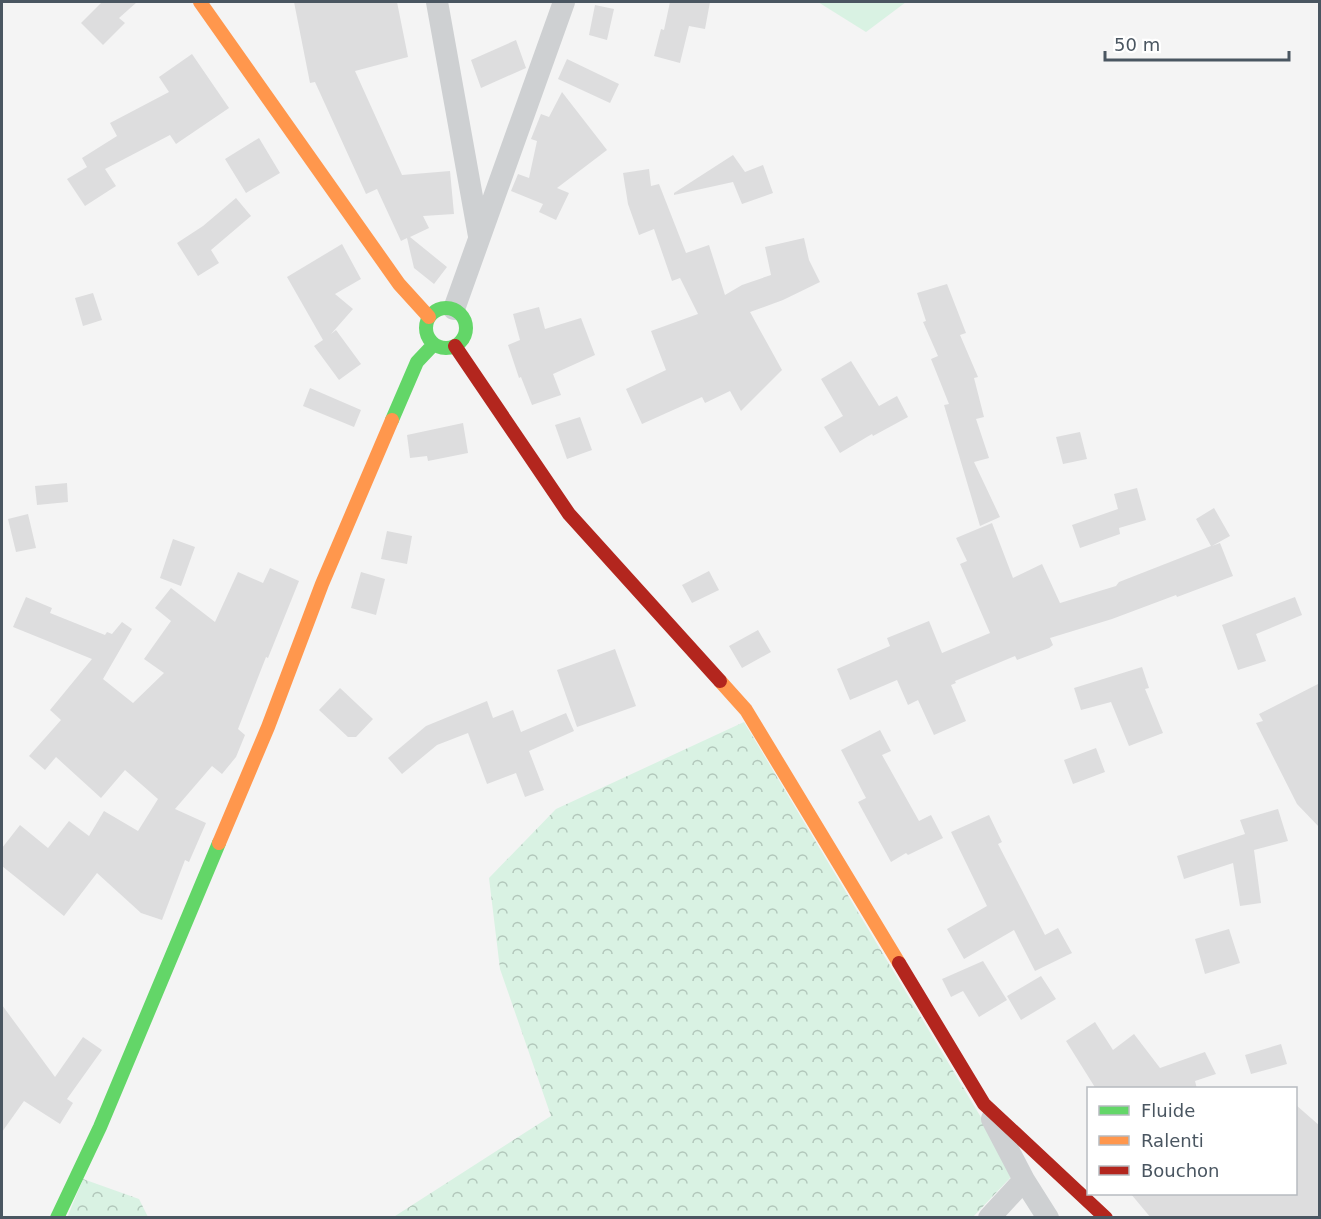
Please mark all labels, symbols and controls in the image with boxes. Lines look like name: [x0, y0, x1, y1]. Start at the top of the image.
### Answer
scale bar: [1105, 24, 1290, 62]
text: 50 m: [1114, 34, 1160, 55]
legend: [1087, 1087, 1297, 1195]
text: Fluide: [1141, 1100, 1195, 1121]
text: Ralenti: [1141, 1130, 1204, 1151]
text: Bouchon: [1141, 1160, 1220, 1181]

